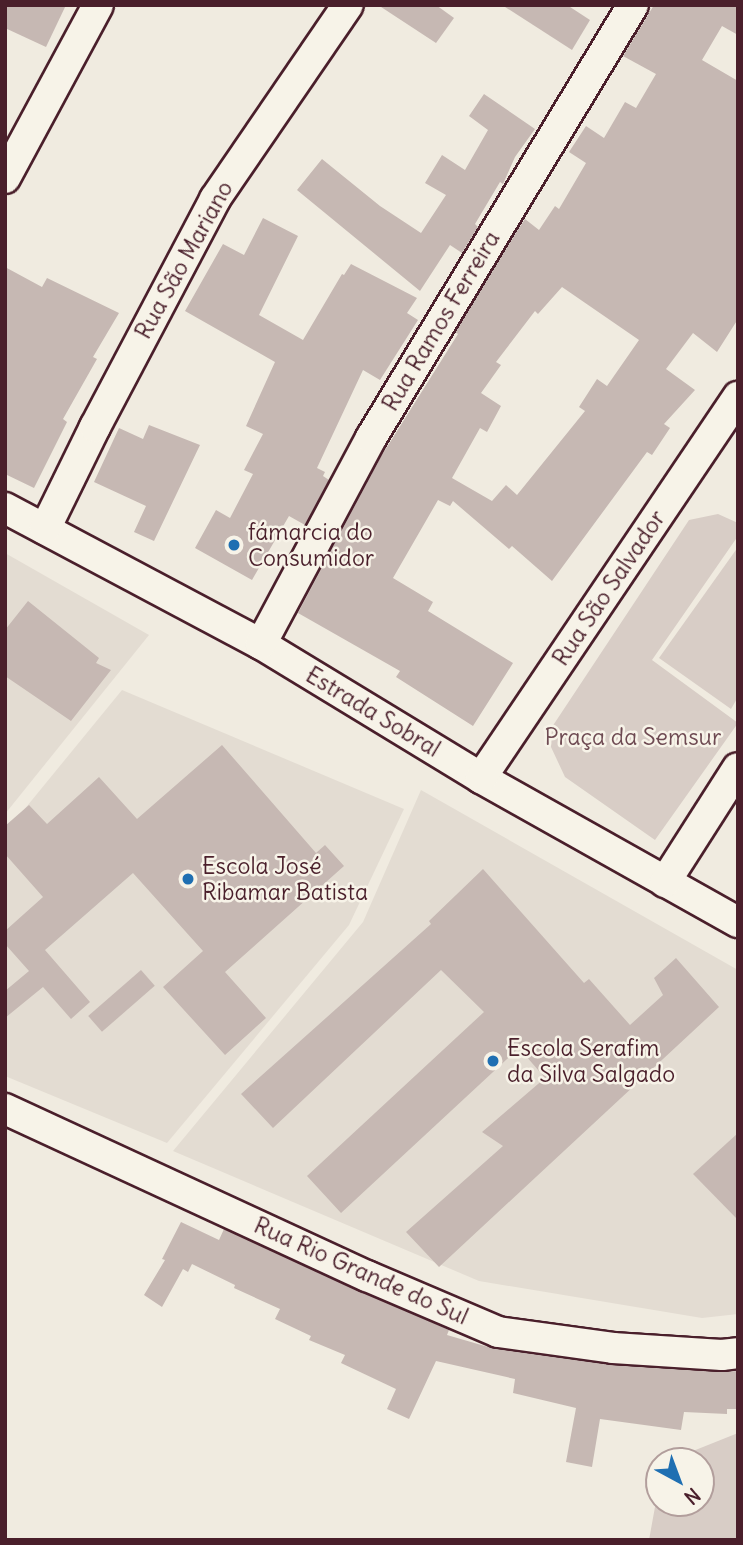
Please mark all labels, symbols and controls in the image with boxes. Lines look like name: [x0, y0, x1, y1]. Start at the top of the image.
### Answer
street label: Rua São Mariano: [129, 176, 239, 344]
street label: Rua Ramos Ferreira: [376, 226, 506, 416]
street label: Rua São Salvador: [547, 505, 671, 671]
place label: fámarcia do Consumidor: [248, 518, 374, 572]
marker: fámarcia do Consumidor: [226, 537, 242, 553]
street label: Estrada Sobral: [301, 661, 445, 763]
park label: Praça da Semsur: [545, 723, 721, 751]
place label: Escola José Ribamar Batista: [202, 852, 368, 906]
marker: Escola José Ribamar Batista: [180, 871, 196, 887]
place label: Escola Serafim da Silva Salgado: [507, 1034, 675, 1088]
marker: Escola Serafim da Silva Salgado: [485, 1053, 501, 1069]
street label: Rua Rio Grande do Sul: [250, 1211, 472, 1331]
north arrow: [645, 1447, 715, 1517]
text: N: [680, 1483, 705, 1510]

